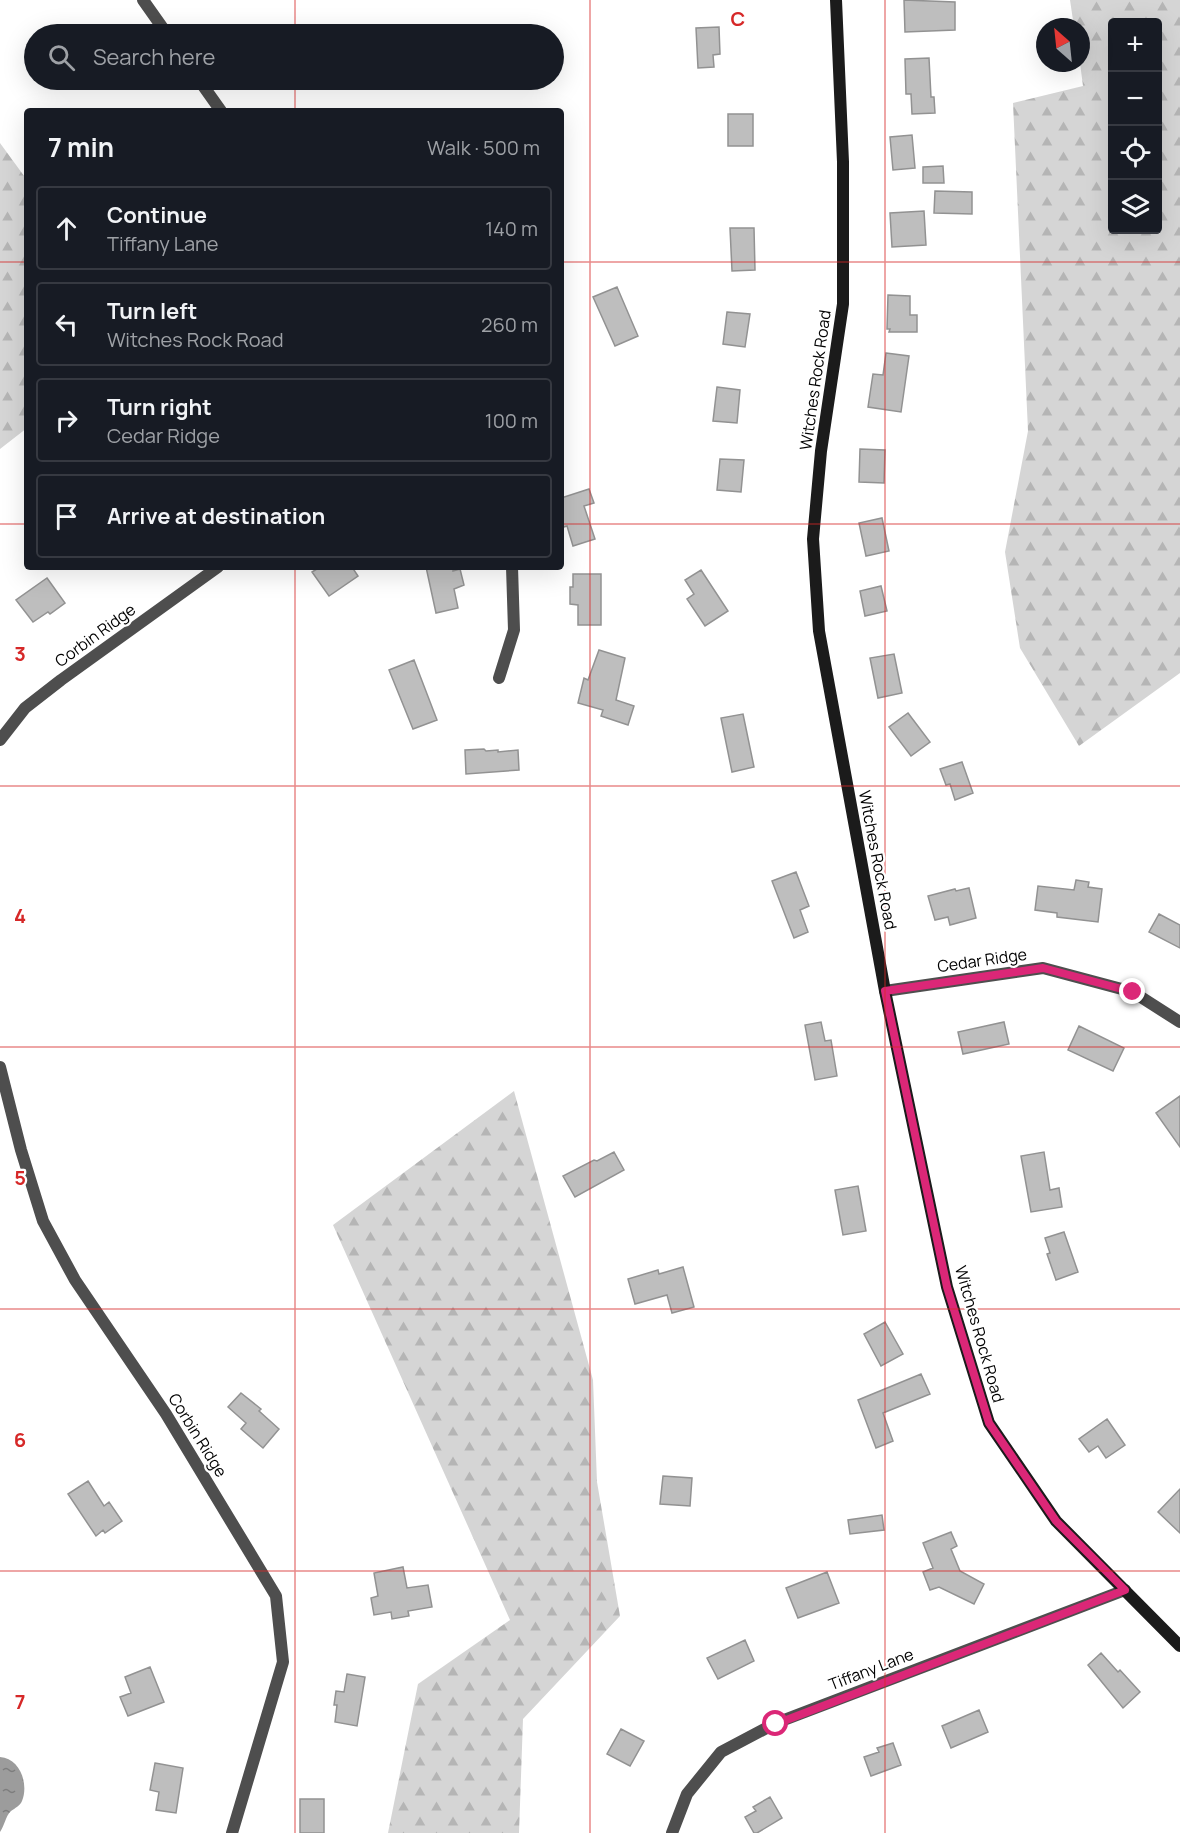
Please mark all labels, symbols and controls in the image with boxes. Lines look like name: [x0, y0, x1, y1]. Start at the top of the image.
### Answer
text: C: [731, 5, 745, 32]
north arrow: [1036, 18, 1090, 72]
map controls: [1108, 18, 1162, 234]
button: +: [1108, 18, 1162, 72]
search box: [24, 24, 564, 90]
icon: search: [45, 41, 78, 74]
text: Search here: [93, 42, 215, 72]
button: −: [1108, 72, 1162, 126]
button: locate: [1108, 126, 1162, 180]
text: 7 min: [48, 129, 114, 165]
text: Walk · 500 m: [427, 134, 540, 161]
button: layers: [1108, 180, 1162, 234]
text: Continue: [107, 200, 207, 230]
icon: ahead: [50, 212, 83, 245]
text: 140 m: [485, 215, 538, 242]
text: Tiffany Lane: [107, 230, 219, 257]
text: Turn left: [107, 296, 197, 326]
icon: left: [50, 308, 83, 341]
street label: Witches Rock Road: [794, 309, 836, 451]
text: 260 m: [481, 311, 538, 338]
text: Witches Rock Road: [107, 326, 284, 353]
text: Turn right: [107, 392, 212, 422]
icon: right: [50, 404, 83, 437]
text: 100 m: [485, 407, 538, 434]
text: Cedar Ridge: [107, 422, 220, 449]
icon: arrive: [50, 500, 83, 533]
text: Arrive at destination: [107, 501, 325, 531]
street label: Corbin Ridge: [50, 598, 140, 672]
text: 3: [14, 640, 26, 667]
street label: Witches Rock Road: [854, 789, 902, 931]
text: 4: [14, 902, 26, 929]
street label: Cedar Ridge: [936, 943, 1028, 977]
route end: [1119, 978, 1145, 1004]
text: 5: [14, 1164, 26, 1191]
street label: Witches Rock Road: [950, 1263, 1010, 1405]
street label: Corbin Ridge: [164, 1389, 232, 1481]
text: 6: [14, 1426, 26, 1453]
street label: Tiffany Lane: [825, 1643, 917, 1695]
text: 7: [15, 1688, 25, 1715]
route start: [762, 1710, 788, 1736]

